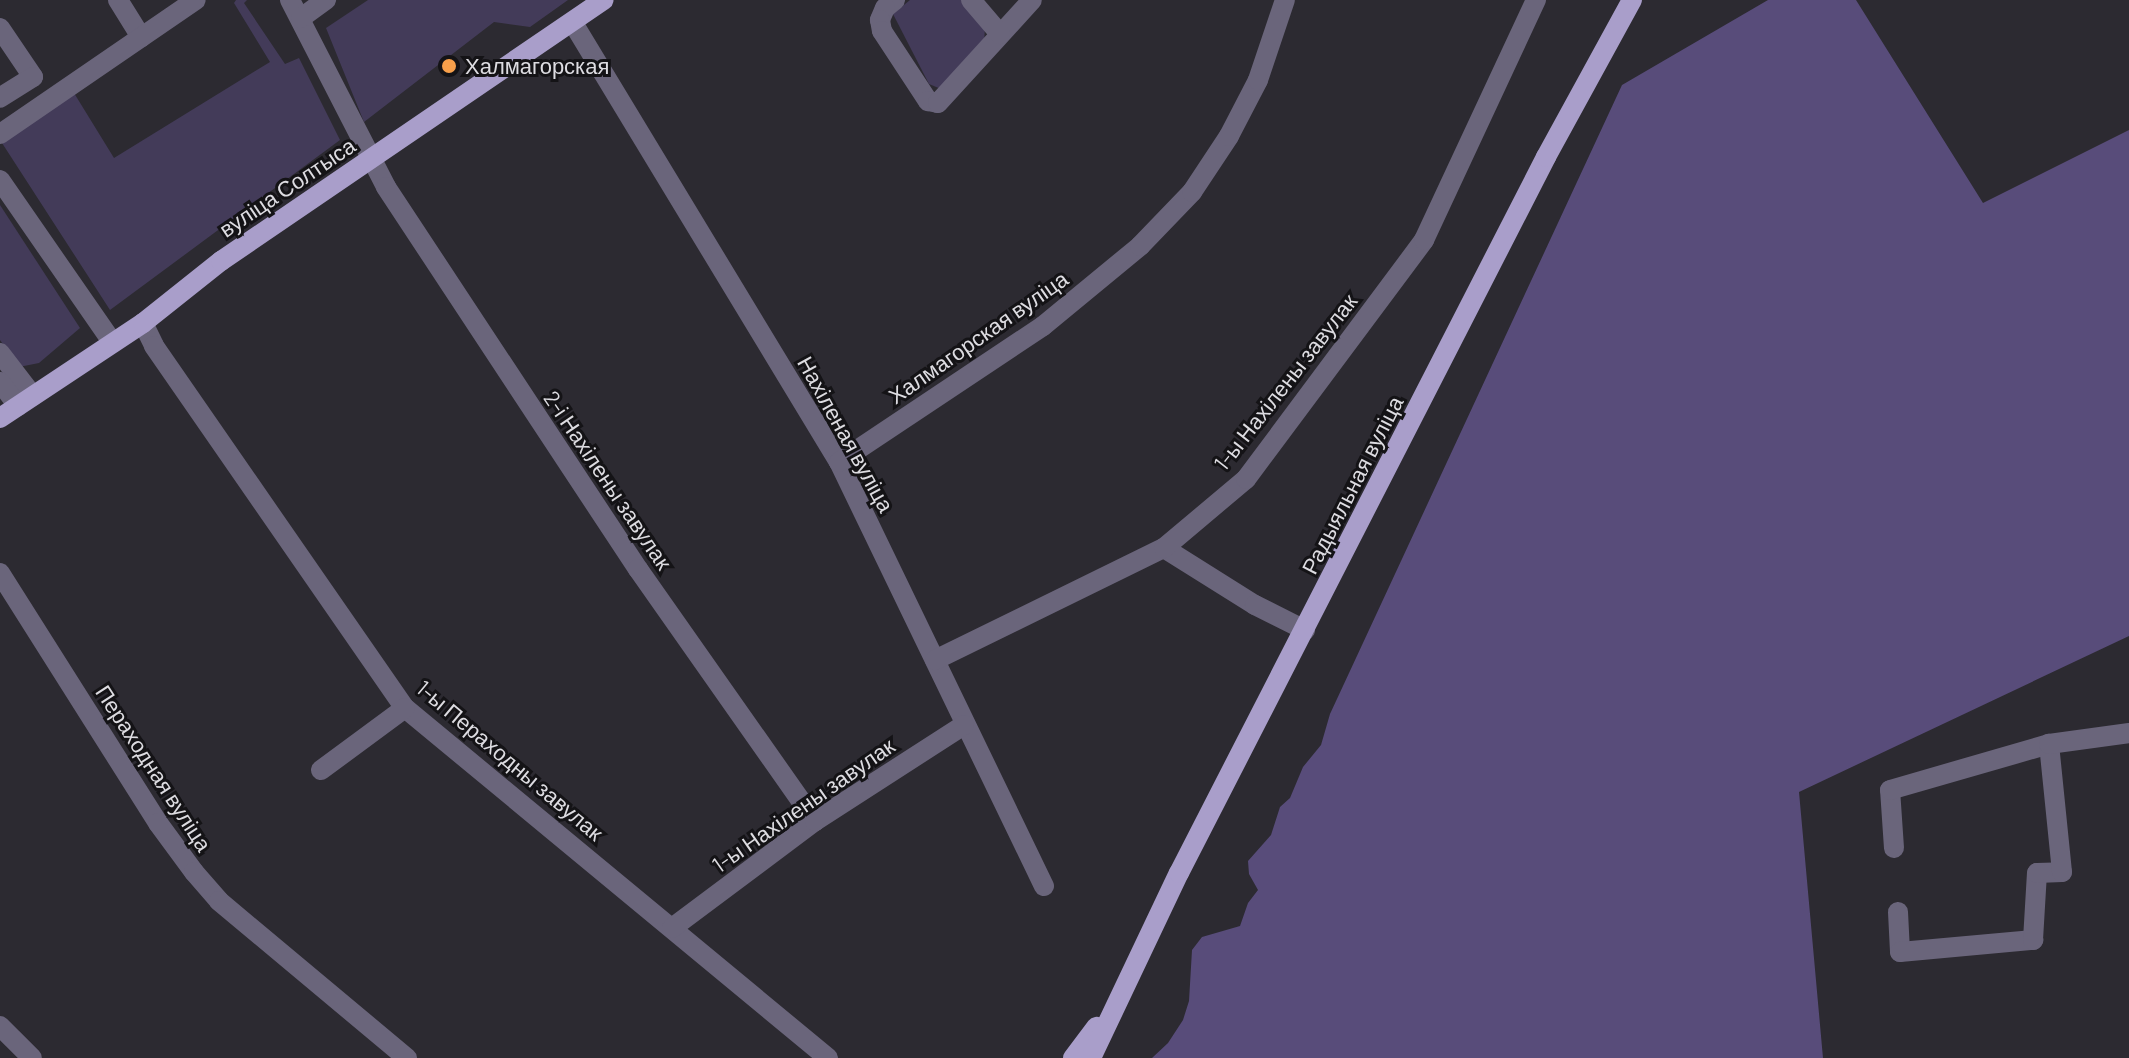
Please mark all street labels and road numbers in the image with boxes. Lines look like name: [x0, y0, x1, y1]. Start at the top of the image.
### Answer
street label: вуліца Солтыса: [214, 132, 360, 242]
street label: Халмагорская вуліца: [883, 265, 1073, 409]
street label: 1-ы Нахілены завулак: [1208, 288, 1362, 476]
street label: Нахіленая вуліца: [792, 351, 900, 517]
street label: 2-і Нахілены завулак: [538, 386, 678, 574]
street label: Радыяльная вуліца: [1296, 392, 1408, 578]
street label: 1-ы Пераходны завулак: [411, 674, 609, 846]
street label: Пераходная вуліца: [90, 680, 218, 856]
street label: 1-ы Нахілены завулак: [707, 732, 899, 878]

